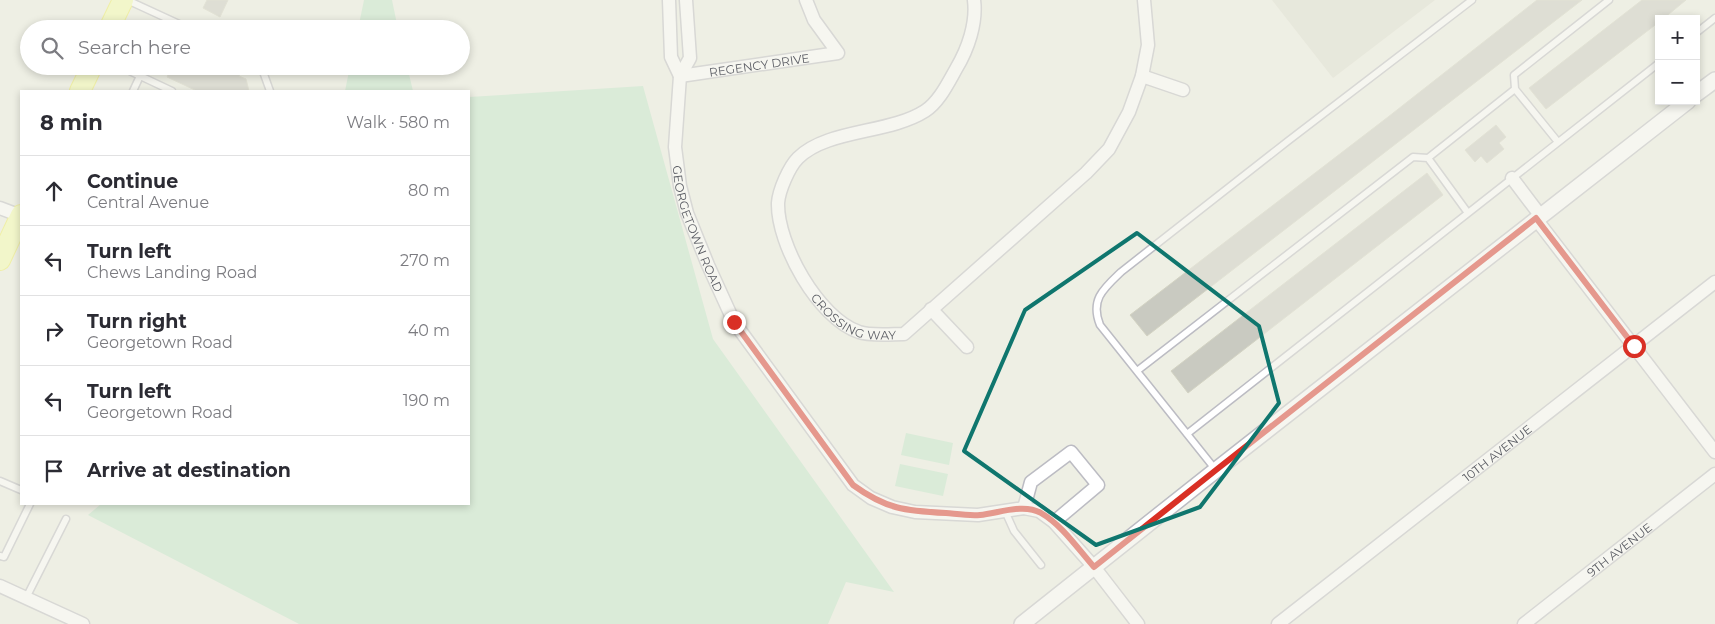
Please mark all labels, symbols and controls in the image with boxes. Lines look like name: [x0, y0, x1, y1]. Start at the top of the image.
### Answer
map controls: [1655, 15, 1700, 105]
button: +: [1655, 15, 1700, 60]
search box: [20, 20, 470, 75]
icon: search: [38, 34, 66, 62]
text: Search here: [78, 36, 191, 59]
street label: REGENCY DRIVE: [708, 50, 810, 79]
button: −: [1655, 60, 1700, 105]
text: 8 min: [40, 110, 103, 135]
text: Walk · 580 m: [346, 113, 450, 132]
street label: GEORGETOWN ROAD: [670, 164, 727, 294]
text: Continue: [87, 170, 178, 193]
icon: ahead: [40, 177, 68, 205]
text: 80 m: [408, 181, 450, 200]
text: Central Avenue: [87, 193, 209, 212]
text: Turn left: [87, 240, 172, 263]
icon: left: [40, 247, 68, 275]
text: 270 m: [400, 251, 450, 270]
text: Chews Landing Road: [87, 263, 257, 282]
street label: CROSSING WAY: [808, 290, 897, 342]
text: Turn right: [87, 310, 187, 333]
route end: [723, 311, 746, 334]
icon: right: [40, 317, 68, 345]
text: 40 m: [408, 321, 450, 340]
text: Georgetown Road: [87, 333, 233, 352]
route start: [1623, 335, 1646, 358]
text: Turn left: [87, 380, 172, 403]
icon: left: [40, 387, 68, 415]
text: 190 m: [403, 391, 450, 410]
text: Georgetown Road: [87, 403, 233, 422]
street label: 10TH AVENUE: [1459, 421, 1534, 484]
icon: arrive: [40, 457, 68, 485]
text: Arrive at destination: [87, 459, 291, 482]
street label: 9TH AVENUE: [1584, 519, 1655, 579]

